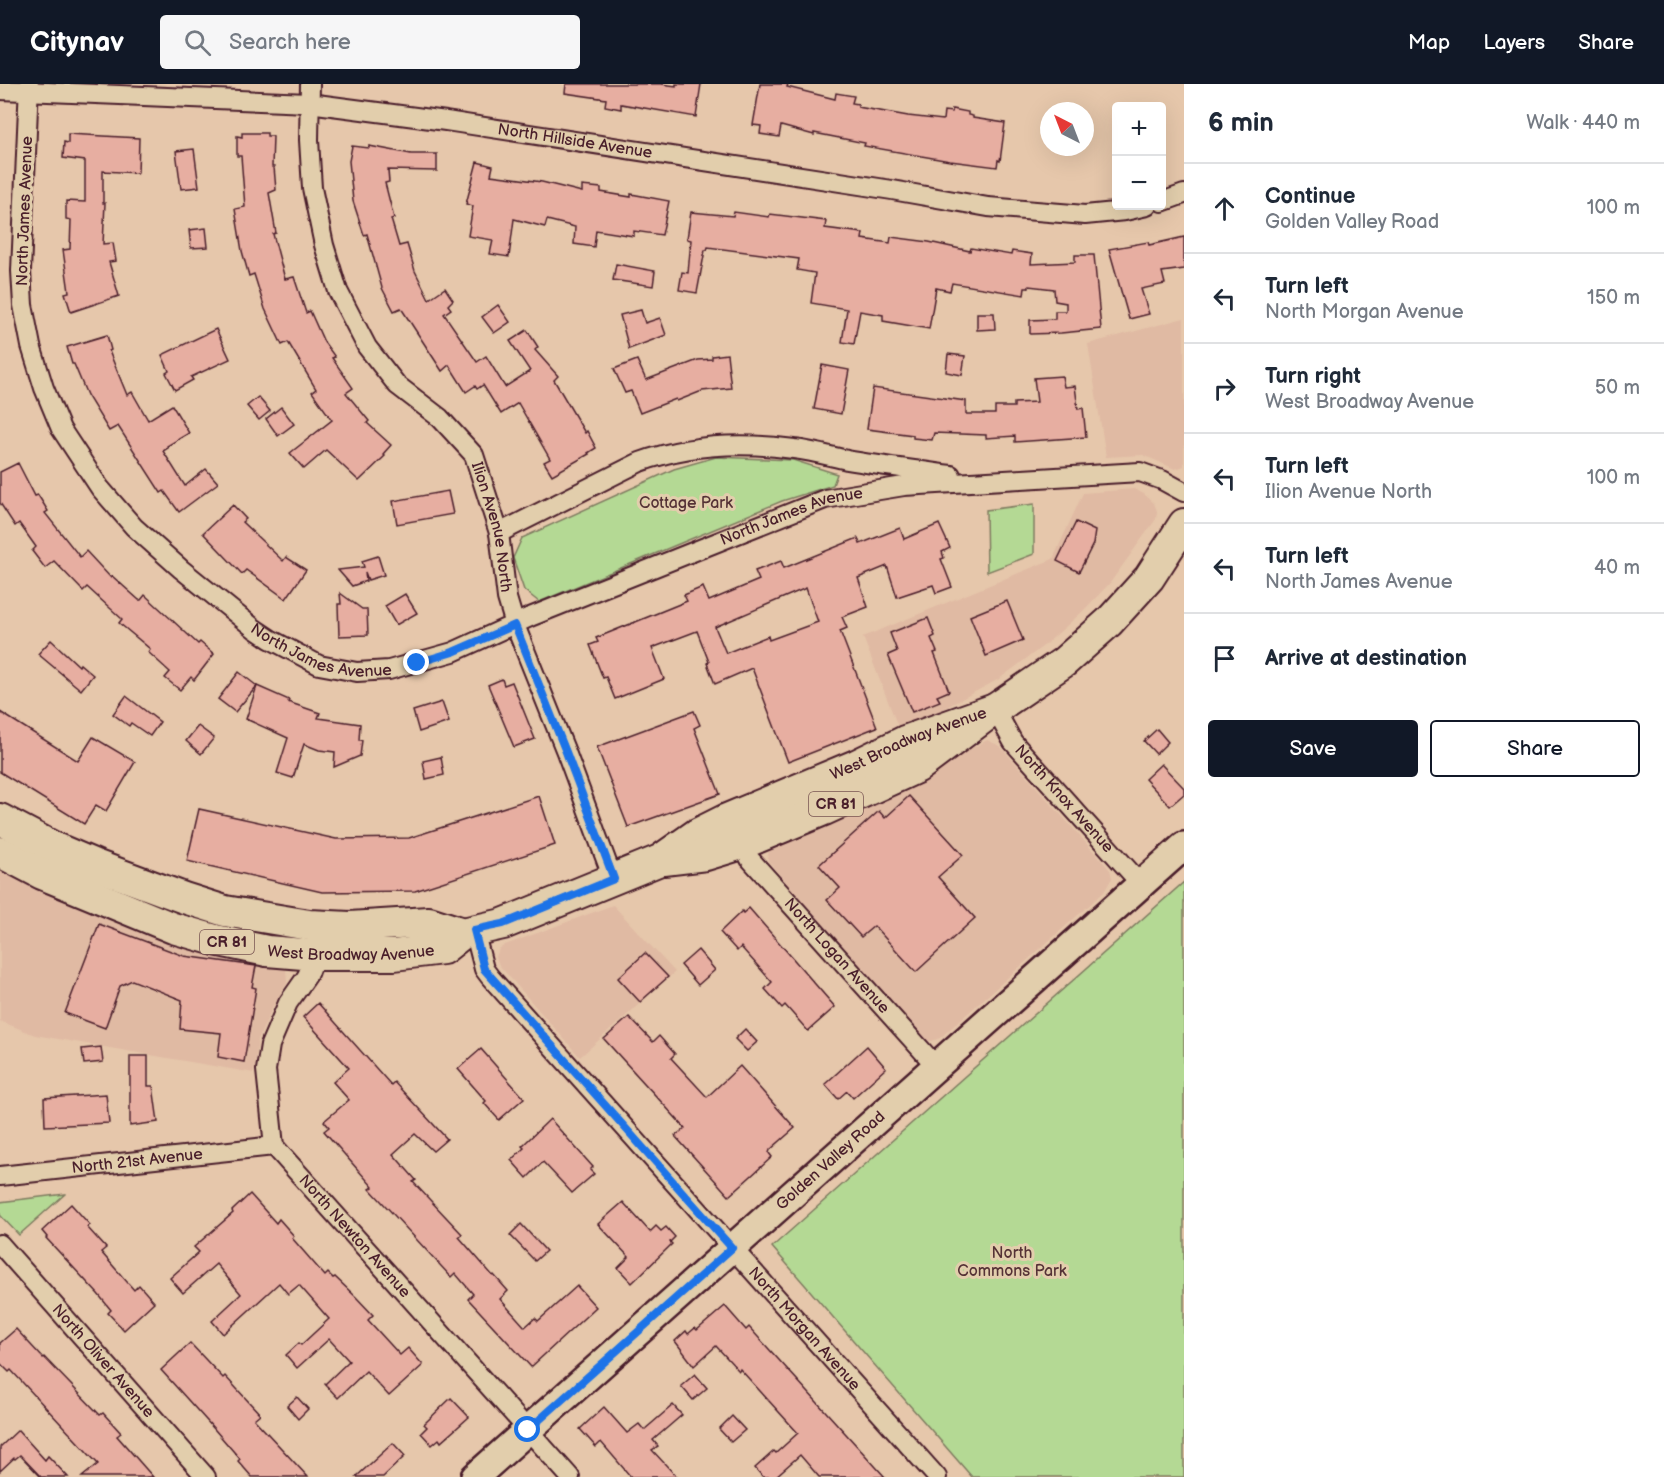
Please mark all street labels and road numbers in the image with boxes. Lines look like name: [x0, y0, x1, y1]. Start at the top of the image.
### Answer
street label: North Hillside Avenue: [496, 120, 654, 162]
street label: North James Avenue: [13, 135, 37, 286]
street label: Ilion Avenue North: [467, 460, 516, 593]
street label: North James Avenue: [717, 483, 865, 549]
street label: North James Avenue: [247, 619, 393, 682]
street label: West Broadway Avenue: [827, 703, 990, 784]
street label: North Knox Avenue: [1011, 741, 1118, 857]
road number: CR 81: [809, 792, 863, 816]
street label: North Logan Avenue: [780, 894, 894, 1018]
road number: CR 81: [200, 930, 254, 954]
street label: West Broadway Avenue: [267, 941, 436, 965]
street label: Golden Valley Road: [772, 1107, 889, 1214]
street label: North 21st Avenue: [71, 1144, 204, 1178]
street label: North Newton Avenue: [295, 1171, 415, 1302]
street label: North Morgan Avenue: [744, 1263, 865, 1395]
street label: North Oliver Avenue: [48, 1300, 159, 1422]

